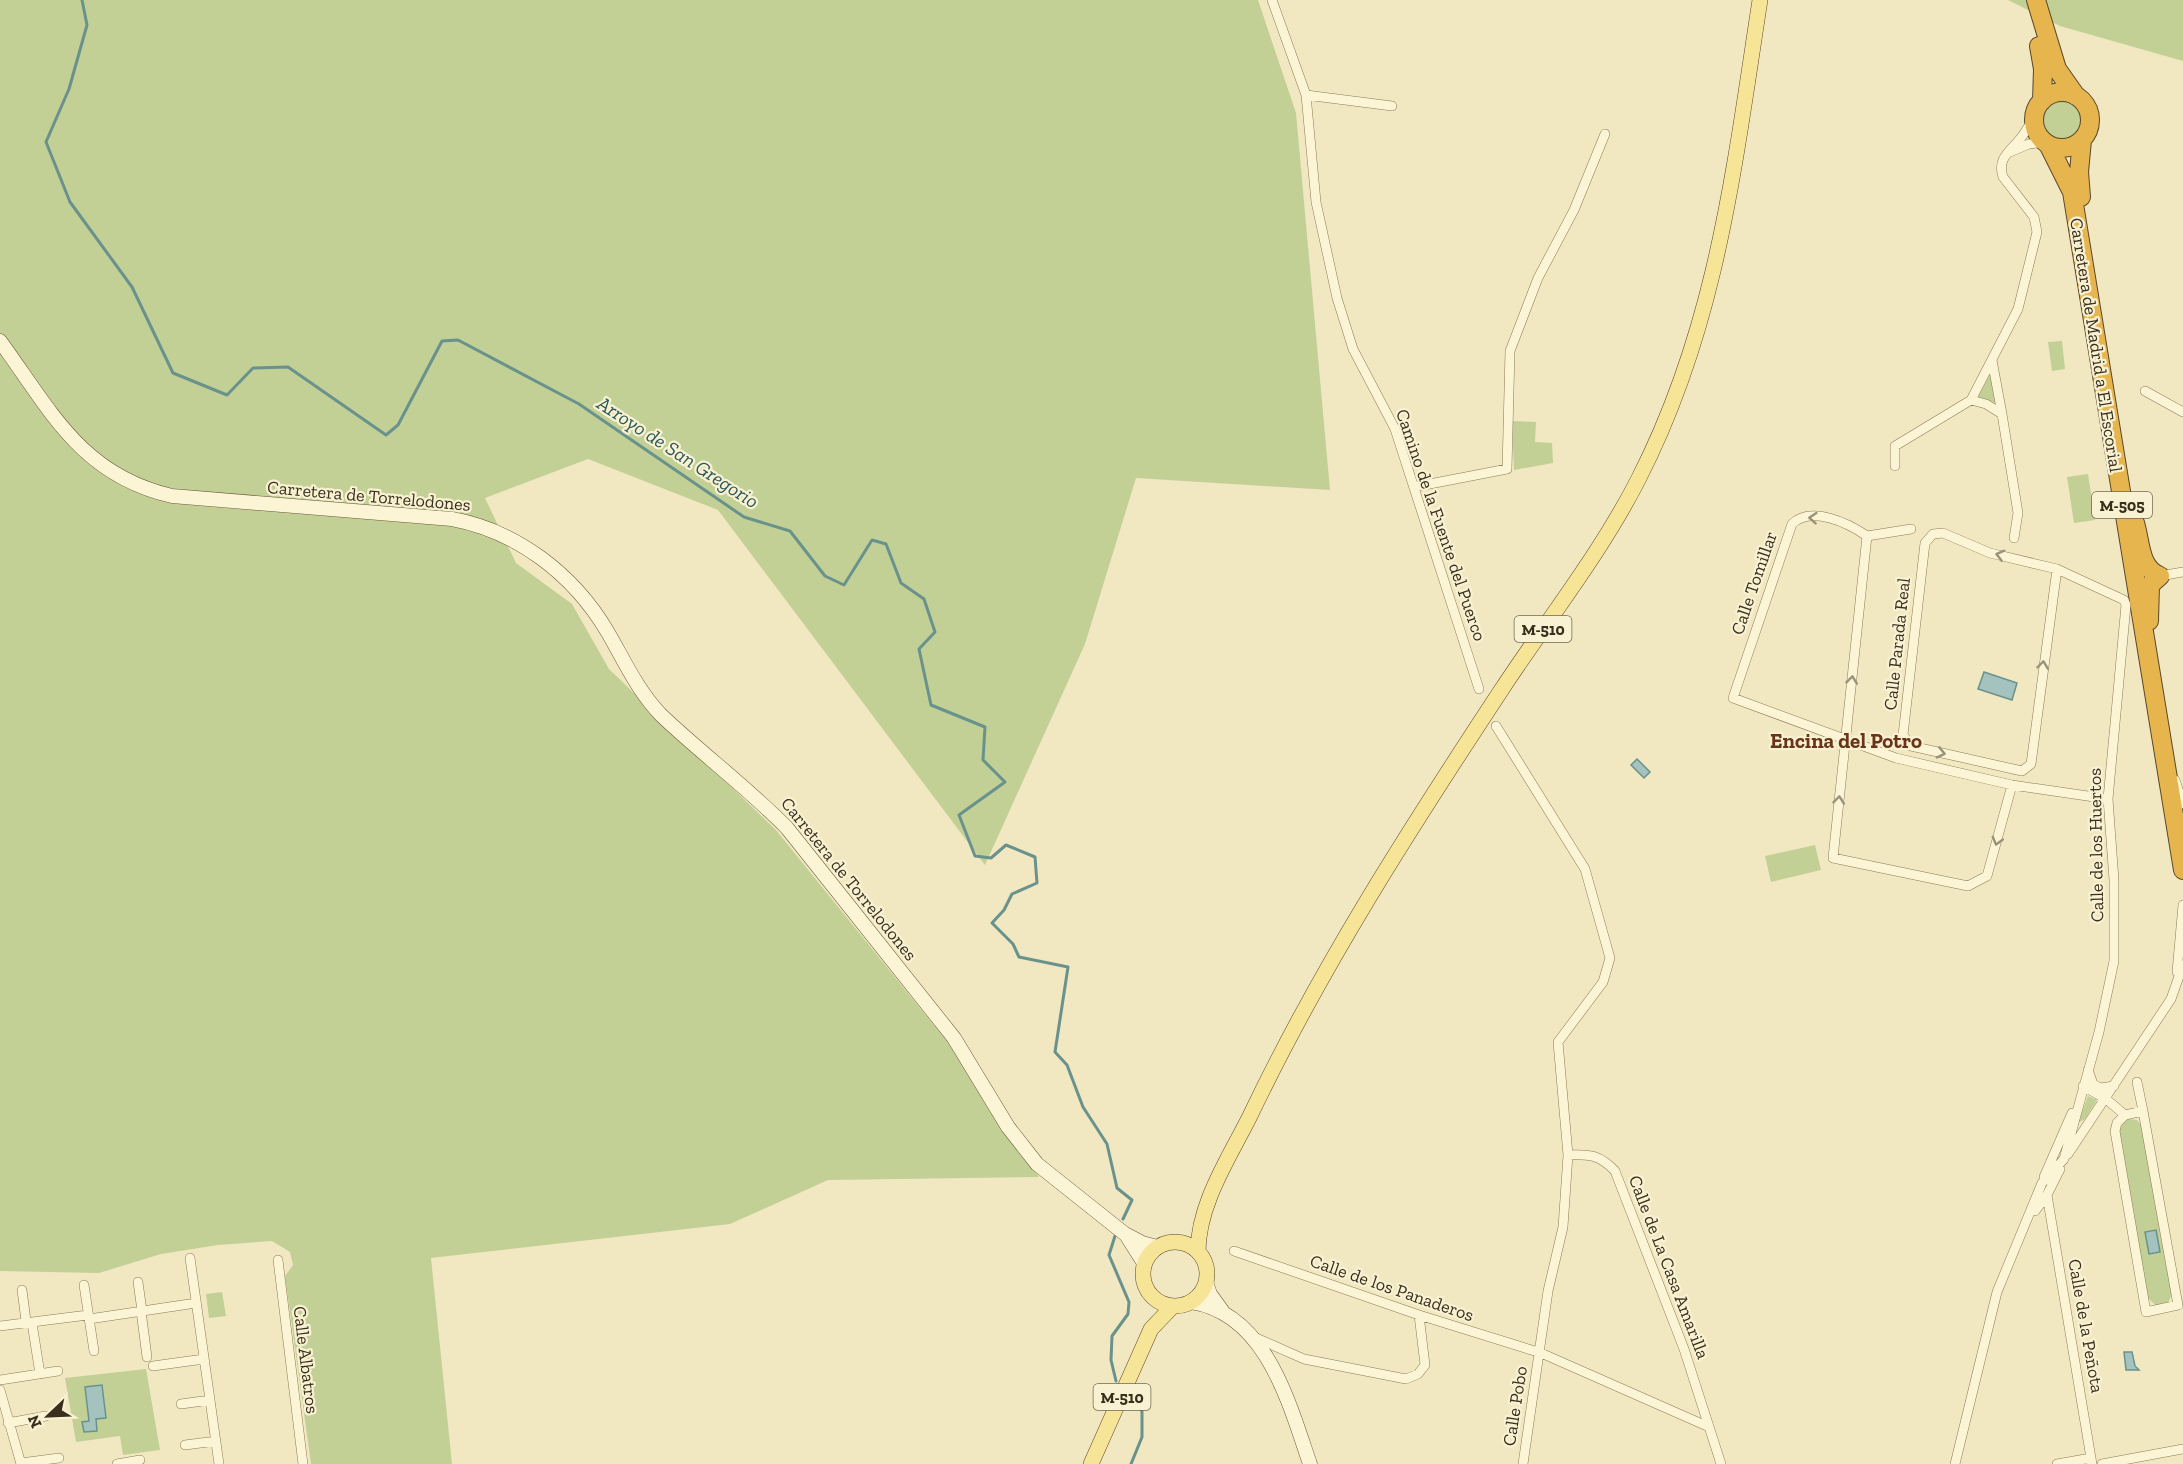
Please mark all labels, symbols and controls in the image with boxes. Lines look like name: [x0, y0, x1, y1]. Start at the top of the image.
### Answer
street label: Carretera de Madrid a El Escorial: [2065, 216, 2127, 474]
water label: Arroyo de San Gregorio: [592, 390, 763, 513]
street label: Camino de la Fuente del Puerco: [1391, 406, 1491, 644]
street label: Carretera de Torrelodones: [266, 476, 472, 516]
road number: M-505: [2092, 492, 2152, 518]
one-way arrow: [1809, 511, 1818, 524]
street label: Calle Tomillar: [1726, 528, 1782, 638]
one-way arrow: [1995, 550, 2005, 563]
street label: Calle Parada Real: [1879, 576, 1915, 711]
road number: M-510: [1514, 616, 1572, 642]
one-way arrow: [2036, 660, 2049, 670]
one-way arrow: [1845, 676, 1858, 685]
district label: Encina del Potro: [1770, 728, 1922, 753]
one-way arrow: [1936, 745, 1946, 758]
street label: Calle de los Huertos: [2084, 768, 2108, 922]
street label: Carretera de Torrelodones: [776, 793, 922, 965]
one-way arrow: [1832, 796, 1845, 805]
one-way arrow: [1991, 836, 2004, 846]
street label: Calle de La Casa Amarilla: [1624, 1172, 1714, 1362]
street label: Calle de los Panaderos: [1307, 1250, 1477, 1326]
street label: Calle de la Peñota: [2063, 1257, 2109, 1395]
street label: Calle Albatros: [288, 1305, 324, 1415]
street label: Calle Pobo: [1498, 1365, 1532, 1447]
road number: M-510: [1094, 1384, 1150, 1410]
north arrow: [18, 1386, 78, 1446]
text: N: [24, 1412, 46, 1431]

